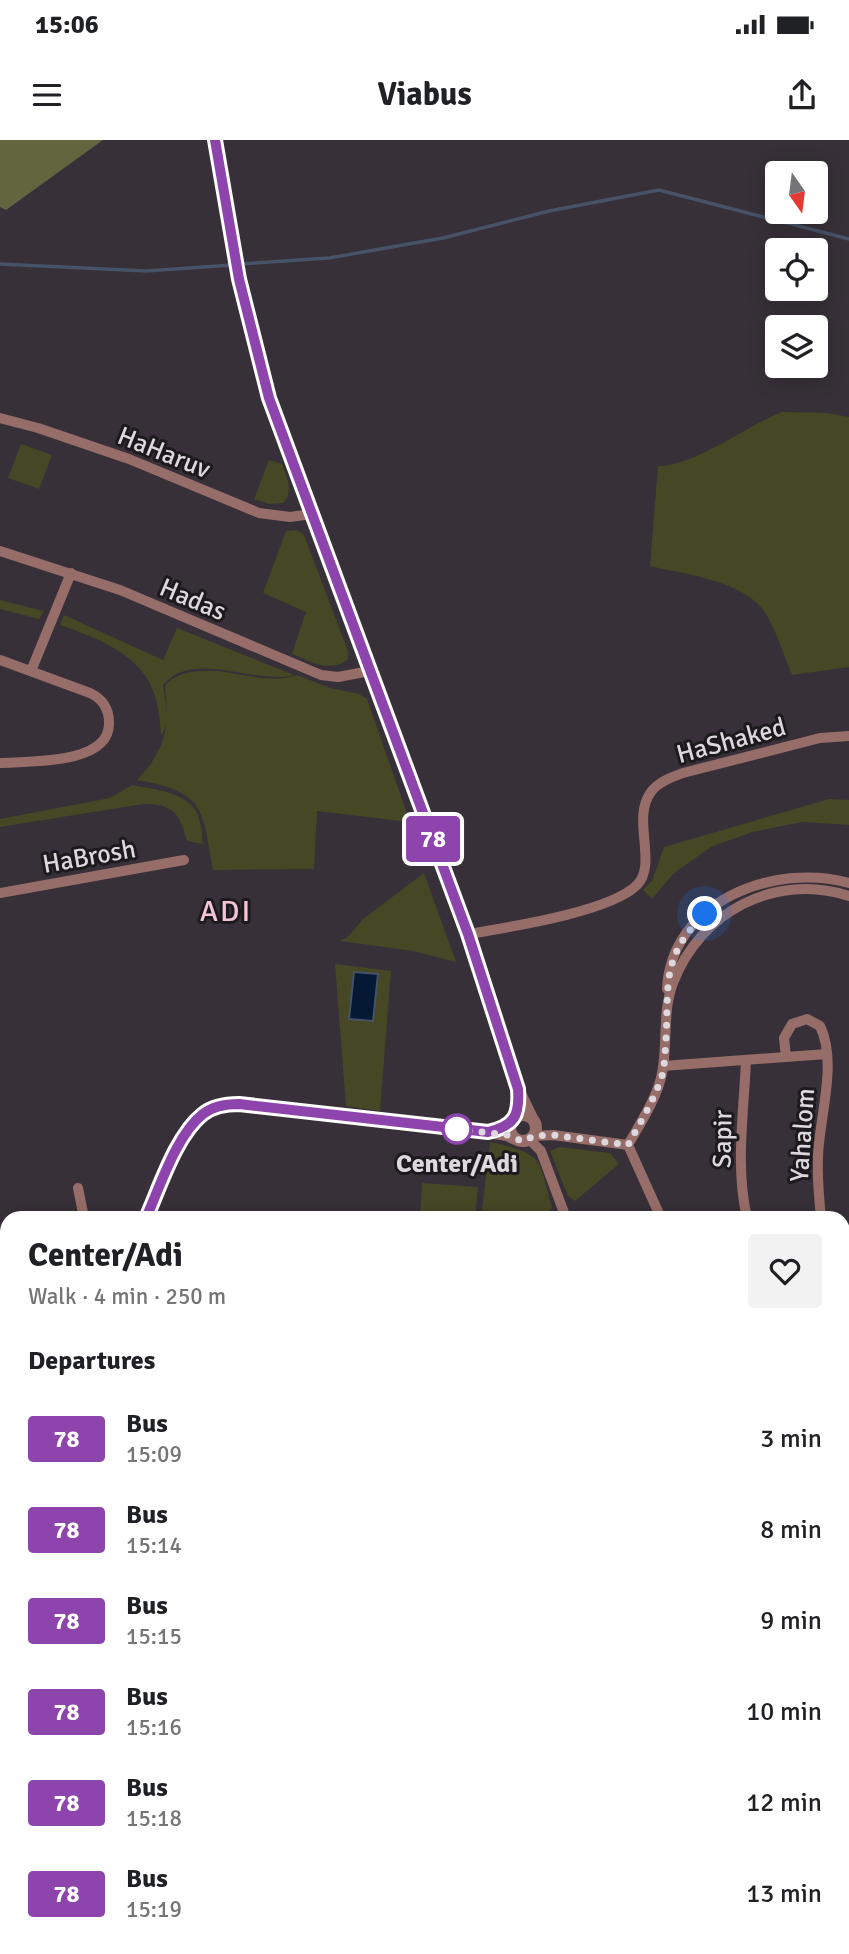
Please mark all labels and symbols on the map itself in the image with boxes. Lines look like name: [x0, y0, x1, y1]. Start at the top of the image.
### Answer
north arrow: [765, 161, 828, 224]
street label: HaHaruv: [113, 420, 215, 486]
street label: Hadas: [155, 572, 231, 628]
street label: HaShaked: [673, 711, 789, 771]
line badge: 78: [402, 816, 464, 862]
street label: HaBrosh: [40, 833, 138, 881]
district label: ADI: [200, 893, 252, 930]
your location: [687, 896, 722, 931]
street label: Yahalom: [784, 1087, 822, 1183]
street label: Sapir: [706, 1109, 740, 1168]
marker: Center/Adi: [442, 1114, 472, 1144]
place label: Center/Adi: [396, 1148, 518, 1180]

